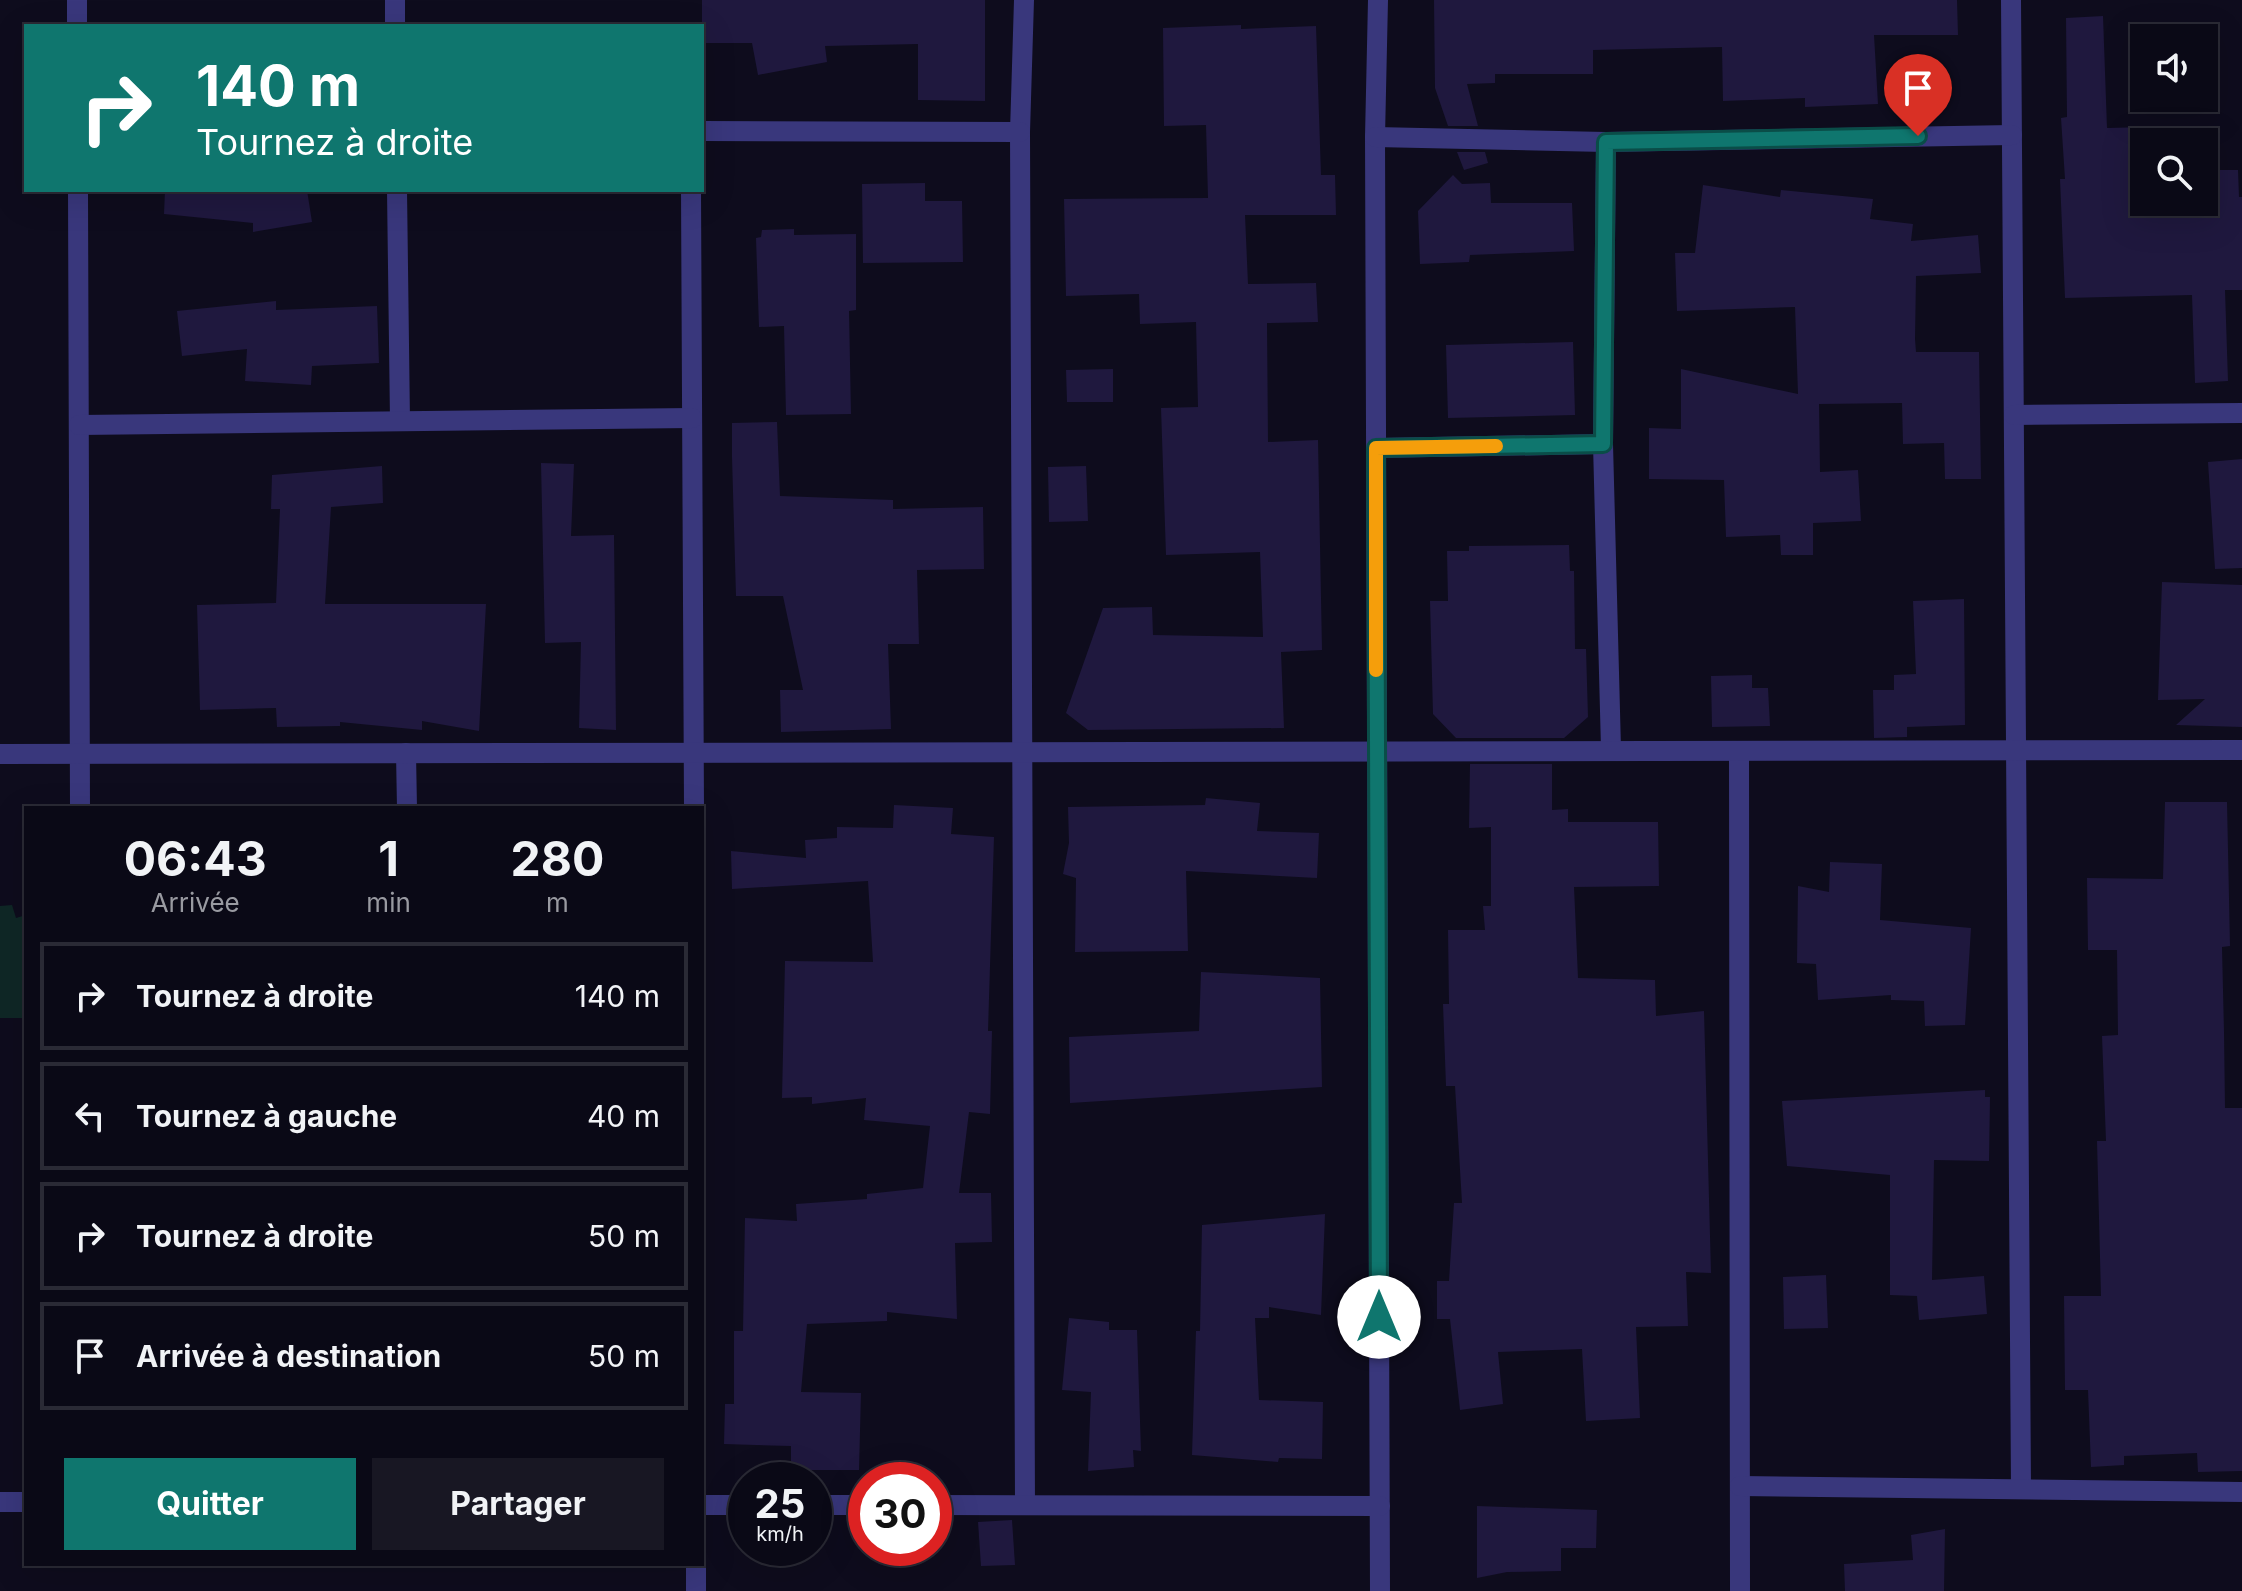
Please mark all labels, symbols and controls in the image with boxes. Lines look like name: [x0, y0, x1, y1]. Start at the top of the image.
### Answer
map controls: [2130, 24, 2218, 216]
button: sound: [2130, 24, 2218, 112]
text: 140 m: [196, 52, 360, 120]
pin: [1884, 54, 1952, 136]
icon: right: [64, 56, 168, 160]
icon: arrive: [1896, 66, 1940, 110]
text: Tournez à droite: [196, 120, 473, 164]
button: search: [2130, 128, 2218, 216]
text: 06:43: [124, 829, 267, 888]
text: 1: [378, 829, 399, 888]
text: 280: [510, 829, 604, 888]
text: Arrivée: [151, 887, 240, 918]
text: min: [366, 887, 411, 918]
text: m: [546, 887, 569, 918]
icon: right: [68, 974, 112, 1018]
text: Tournez à droite: [136, 978, 373, 1014]
text: 140 m: [575, 978, 660, 1014]
icon: left: [68, 1094, 112, 1138]
text: Tournez à gauche: [136, 1098, 397, 1134]
text: 40 m: [587, 1098, 660, 1134]
icon: right: [68, 1214, 112, 1258]
text: Tournez à droite: [136, 1218, 373, 1254]
text: 50 m: [588, 1218, 660, 1254]
position arrow: [1337, 1275, 1421, 1359]
icon: arrive: [68, 1334, 112, 1378]
text: Arrivée à destination: [136, 1338, 441, 1374]
text: 50 m: [588, 1338, 660, 1374]
button: Quitter: [64, 1458, 356, 1550]
button: Partager: [372, 1458, 664, 1550]
speed limit sign: 30: [848, 1462, 952, 1566]
text: 25: [755, 1479, 805, 1528]
text: km/h: [756, 1522, 804, 1546]

